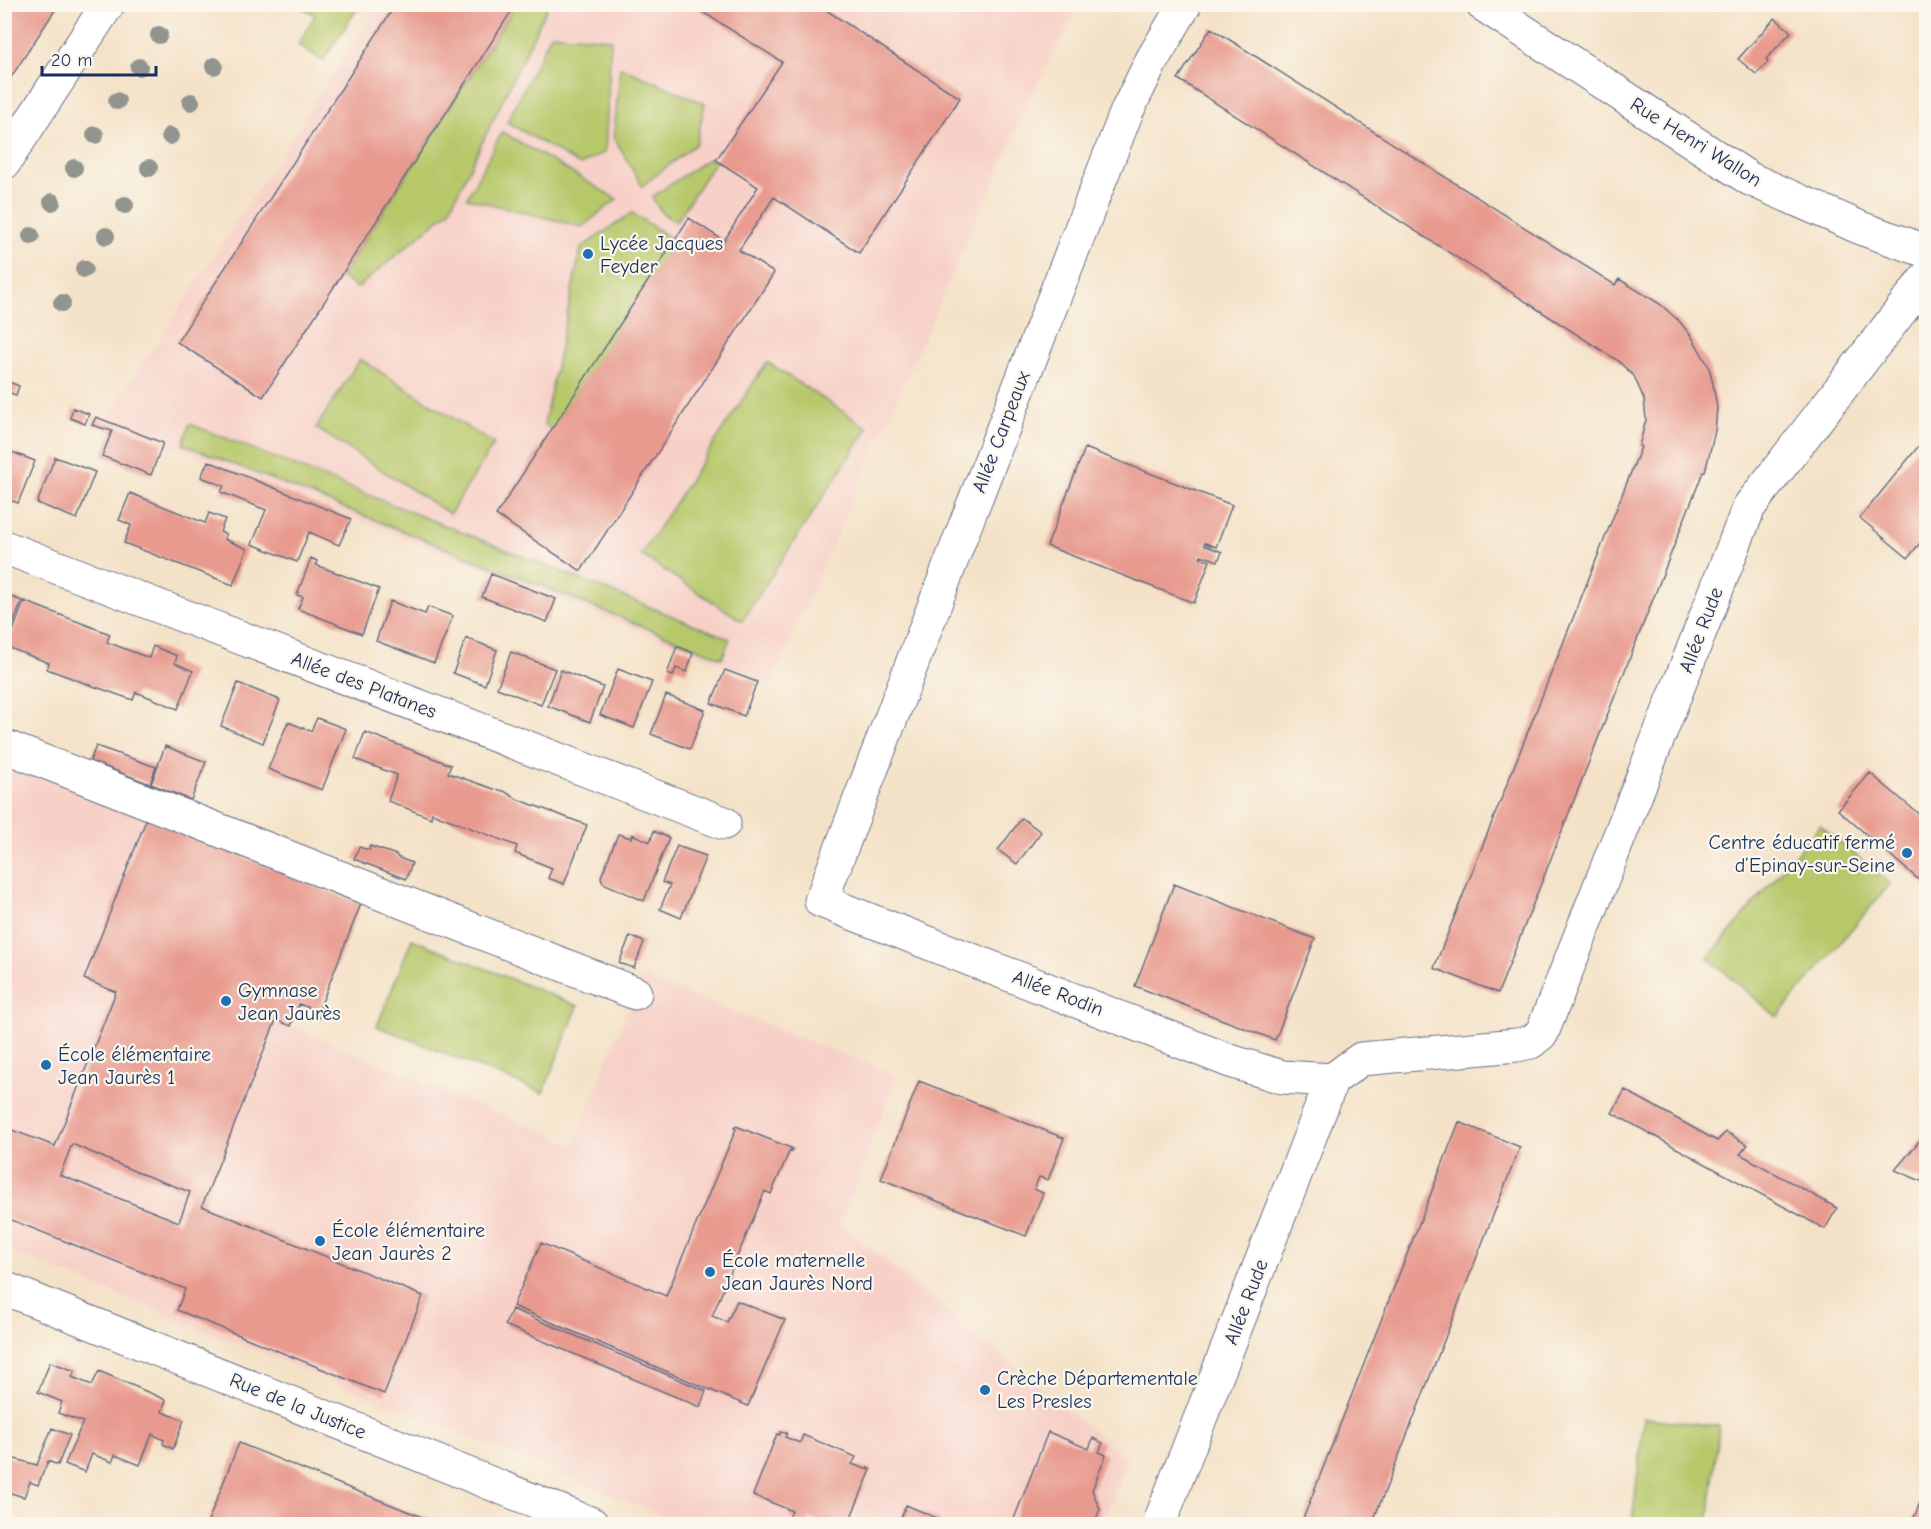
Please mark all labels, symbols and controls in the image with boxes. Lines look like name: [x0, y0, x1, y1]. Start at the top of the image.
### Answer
scale bar: [42, 39, 156, 77]
text: 20 m: [51, 50, 92, 71]
street label: Rue Henri Wallon: [1626, 92, 1766, 192]
place label: Lycée Jacques Feyder: [600, 232, 723, 278]
marker: Lycée Jacques Feyder: [581, 247, 595, 261]
street label: Allée Carpeaux: [967, 367, 1035, 496]
street label: Allée Rude: [1674, 584, 1728, 676]
street label: Allée des Platanes: [288, 647, 440, 723]
place label: Centre éducatif fermé d’Epinay-sur-Seine: [1709, 831, 1895, 877]
marker: Centre éducatif fermé d’Epinay-sur-Seine: [1900, 846, 1914, 860]
street label: Allée Rodin: [1009, 965, 1107, 1021]
place label: Gymnase Jean Jaurès: [238, 979, 341, 1025]
marker: Gymnase Jean Jaurès: [219, 994, 233, 1008]
place label: École élémentaire Jean Jaurès 1: [58, 1043, 211, 1089]
marker: École élémentaire Jean Jaurès 1: [39, 1058, 53, 1072]
place label: École élémentaire Jean Jaurès 2: [332, 1219, 485, 1265]
marker: École élémentaire Jean Jaurès 2: [313, 1234, 327, 1248]
place label: École maternelle Jean Jaurès Nord: [722, 1249, 873, 1295]
street label: Allée Rude: [1219, 1256, 1273, 1348]
marker: École maternelle Jean Jaurès Nord: [703, 1265, 717, 1279]
place label: Crèche Départementale Les Presles: [997, 1367, 1198, 1413]
street label: Rue de la Justice: [226, 1368, 370, 1444]
marker: Crèche Départementale Les Presles: [978, 1383, 992, 1397]

